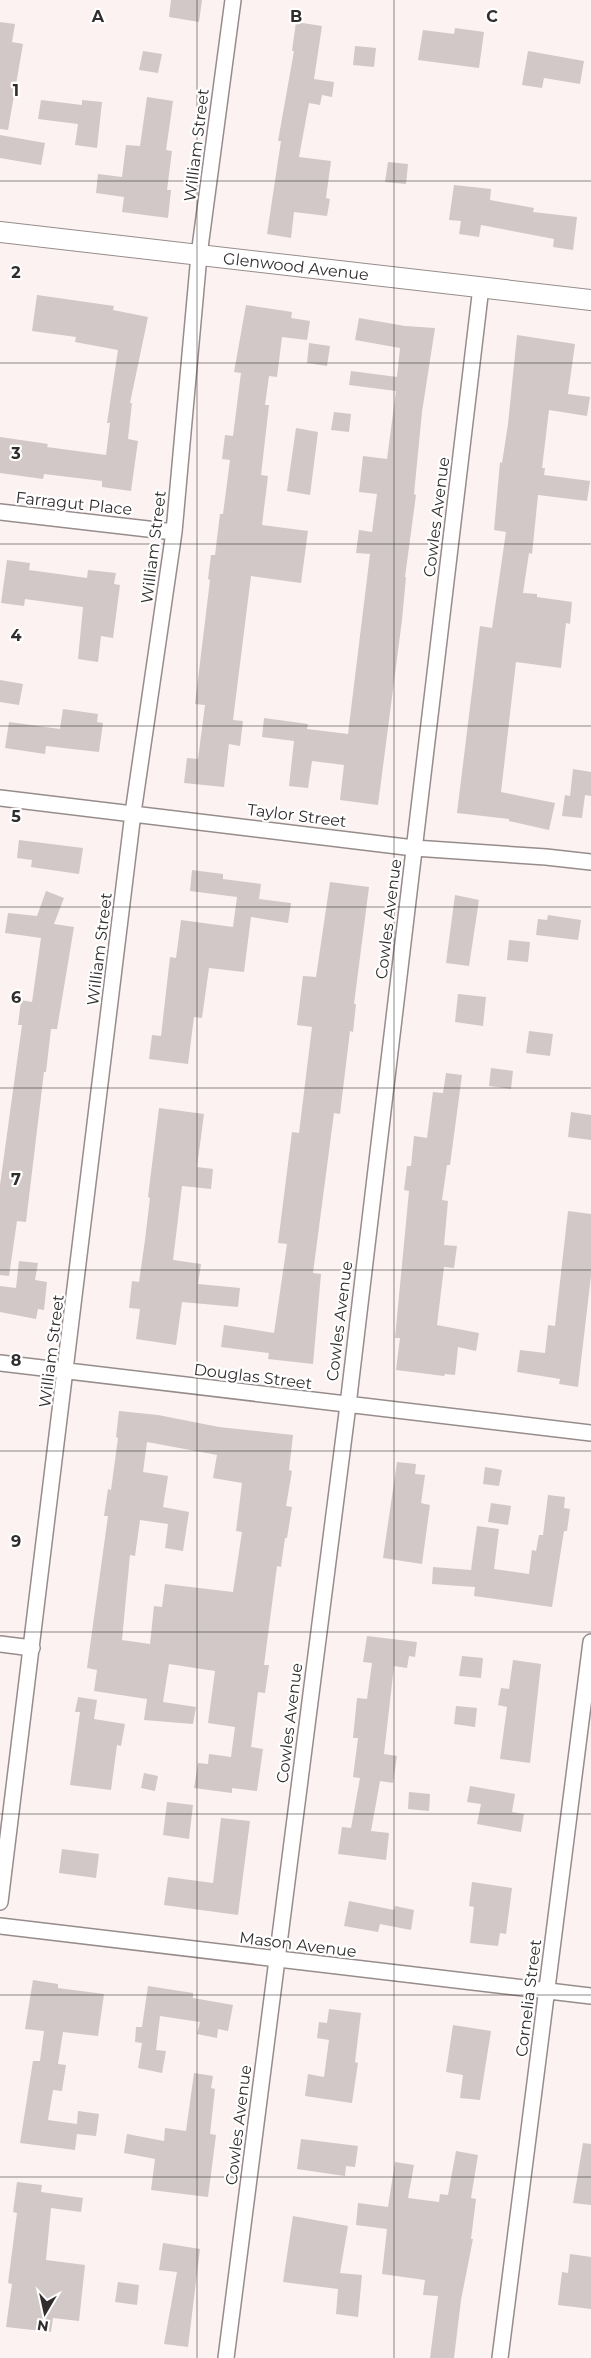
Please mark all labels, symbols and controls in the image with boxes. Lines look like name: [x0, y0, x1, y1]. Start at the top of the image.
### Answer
text: A: [91, 7, 105, 26]
text: B: [290, 7, 302, 26]
text: C: [486, 7, 498, 26]
text: 1: [13, 81, 19, 100]
street label: William Street: [180, 87, 213, 203]
street label: Glenwood Avenue: [222, 249, 370, 284]
text: 2: [11, 263, 21, 282]
text: 3: [10, 444, 21, 463]
street label: Cowles Avenue: [420, 456, 453, 578]
street label: Farragut Place: [15, 488, 133, 519]
street label: William Street: [137, 489, 170, 605]
text: 4: [10, 626, 22, 645]
street label: Taylor Street: [246, 800, 348, 831]
text: 5: [11, 807, 21, 826]
street label: Cowles Avenue: [372, 858, 405, 980]
street label: William Street: [83, 891, 116, 1007]
text: 6: [11, 988, 21, 1007]
text: 7: [11, 1170, 21, 1189]
street label: Cowles Avenue: [323, 1260, 356, 1382]
street label: William Street: [35, 1293, 68, 1409]
text: 8: [11, 1351, 21, 1370]
street label: Douglas Street: [193, 1360, 314, 1393]
text: 9: [11, 1532, 21, 1551]
street label: Cowles Avenue: [273, 1662, 306, 1784]
street label: Mason Avenue: [238, 1928, 358, 1961]
street label: Cornelia Street: [512, 1938, 545, 2058]
street label: Cowles Avenue: [222, 2064, 255, 2186]
north arrow: [20, 2288, 70, 2338]
text: N: [36, 2316, 50, 2336]

